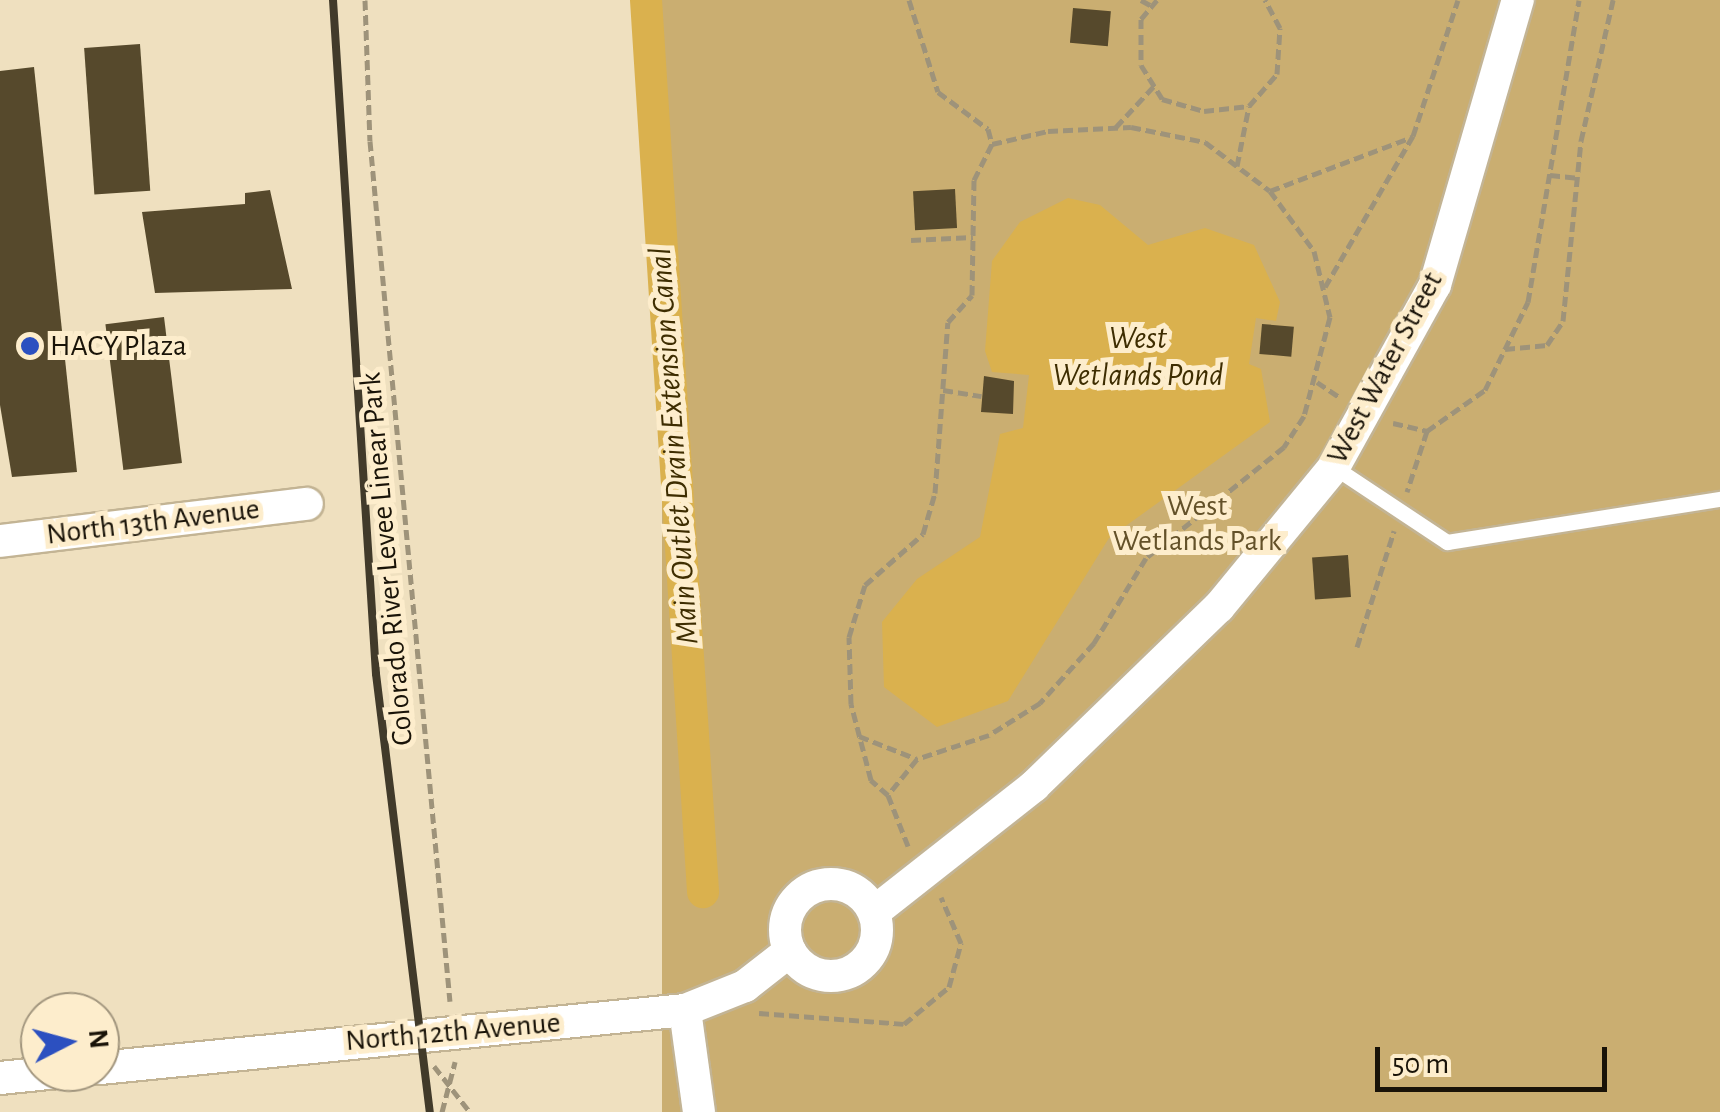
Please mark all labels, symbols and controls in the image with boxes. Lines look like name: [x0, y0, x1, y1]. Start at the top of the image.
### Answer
water label: Main Outlet Drain Extension Canal: [641, 246, 707, 646]
street label: West Water Street: [1319, 266, 1451, 470]
water label: West Wetlands Pond: [1053, 320, 1223, 395]
place label: HACY Plaza: [50, 328, 187, 364]
marker: HACY Plaza: [19, 335, 41, 357]
street label: Colorado River Levee Linear Park: [353, 371, 421, 747]
park label: West Wetlands Park: [1113, 488, 1281, 558]
street label: North 13th Avenue: [44, 491, 262, 553]
north arrow: [20, 992, 120, 1092]
street label: North 12th Avenue: [344, 1005, 562, 1059]
scale bar: [1380, 1027, 1612, 1089]
text: N: [83, 1028, 113, 1050]
text: 50 m: [1392, 1049, 1449, 1079]

